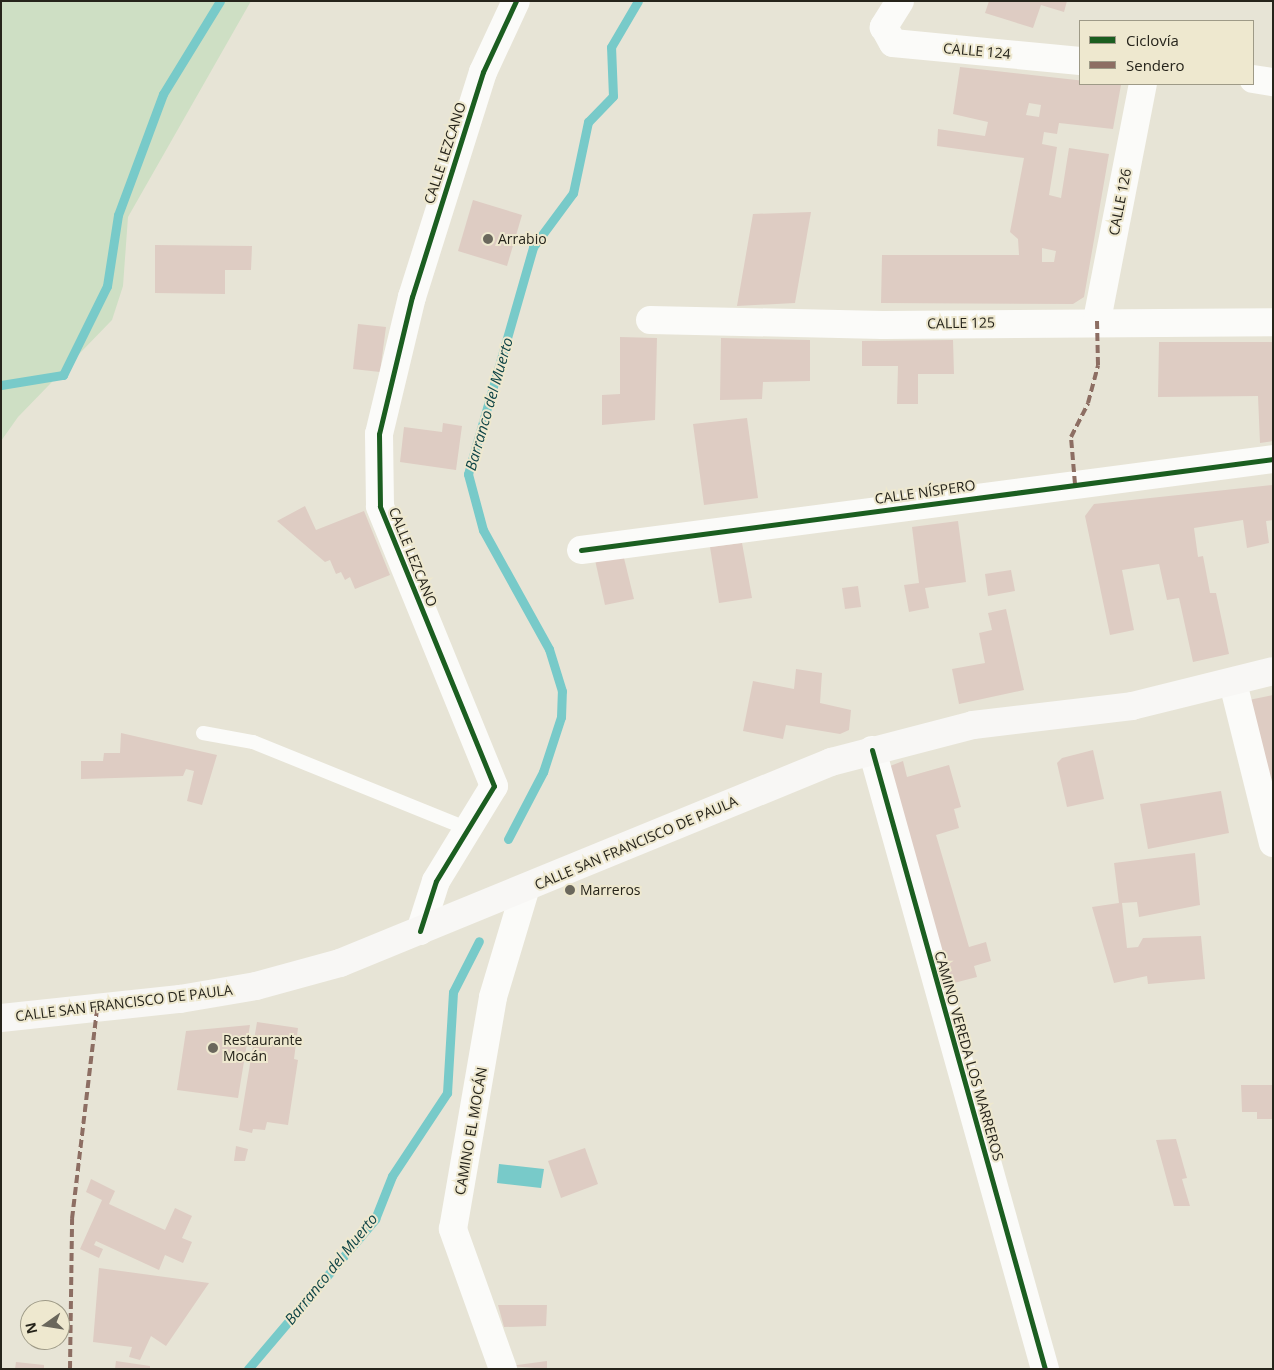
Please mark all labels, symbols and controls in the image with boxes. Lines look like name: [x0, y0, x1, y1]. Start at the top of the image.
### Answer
legend: [1079, 20, 1254, 85]
text: Ciclovía: [1126, 30, 1179, 50]
street label: CALLE 124: [943, 40, 1011, 62]
text: Sendero: [1126, 55, 1185, 75]
street label: CALLE LEZCANO: [421, 100, 469, 206]
street label: CALLE 126: [1105, 167, 1135, 237]
place label: Arrabio: [498, 231, 547, 247]
marker: Arrabio: [482, 233, 494, 245]
street label: CALLE 125: [927, 314, 995, 332]
water label: Barranco del Muerto: [461, 335, 517, 473]
street label: CALLE NÍSPERO: [874, 477, 976, 507]
street label: CALLE LEZCANO: [385, 505, 441, 609]
street label: CALLE SAN FRANCISCO DE PAULA: [532, 793, 740, 893]
place label: Marreros: [580, 882, 640, 898]
marker: Marreros: [564, 884, 576, 896]
street label: CAMINO VEREDA LOS MARREROS: [931, 949, 1007, 1163]
street label: CALLE SAN FRANCISCO DE PAULA: [14, 981, 234, 1025]
place label: Restaurante Mocán: [223, 1032, 302, 1064]
marker: Restaurante Mocán: [207, 1042, 219, 1054]
street label: CAMINO EL MOCÁN: [451, 1066, 491, 1196]
water label: Barranco del Muerto: [281, 1210, 381, 1328]
north arrow: [20, 1300, 70, 1350]
text: N: [20, 1321, 41, 1336]

